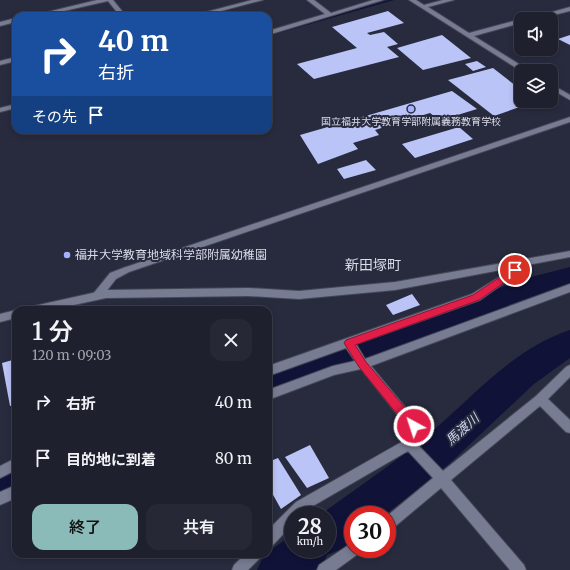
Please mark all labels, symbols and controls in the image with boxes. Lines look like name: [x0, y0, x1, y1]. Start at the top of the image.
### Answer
map controls: [514, 12, 558, 108]
button: sound: [514, 12, 558, 56]
text: 40 m: [98, 23, 169, 59]
icon: right: [32, 28, 84, 80]
text: 右折: [98, 61, 134, 84]
button: layers: [514, 64, 558, 108]
icon: arrive: [85, 104, 107, 126]
marker: 国立福井大学教育学部附属義務教育学校: [406, 104, 416, 114]
text: その先: [32, 107, 77, 126]
place label: 国立福井大学教育学部附属義務教育学校: [321, 115, 501, 128]
place label: 福井大学教育地域科学部附属幼稚園: [75, 247, 267, 262]
marker: 福井大学教育地域科学部附属幼稚園: [62, 250, 72, 260]
pin: [498, 253, 532, 287]
district label: 新田塚町: [345, 256, 401, 274]
icon: arrive: [504, 259, 526, 281]
text: 1 分: [32, 316, 73, 347]
button: close: [210, 319, 252, 361]
text: 120 m · 09:03: [32, 347, 111, 364]
icon: right: [32, 391, 54, 413]
text: 40 m: [215, 393, 252, 412]
text: 右折: [66, 394, 96, 413]
position arrow: [393, 405, 435, 447]
water label: 馬渡川: [442, 409, 484, 449]
icon: arrive: [32, 447, 54, 469]
text: 80 m: [215, 449, 252, 468]
text: 目的地に到着: [66, 450, 156, 469]
button: 終了: [32, 504, 138, 550]
button: 共有: [146, 504, 252, 550]
speed limit sign: 30: [344, 506, 396, 558]
text: 28: [298, 514, 322, 539]
text: km/h: [297, 535, 323, 548]

